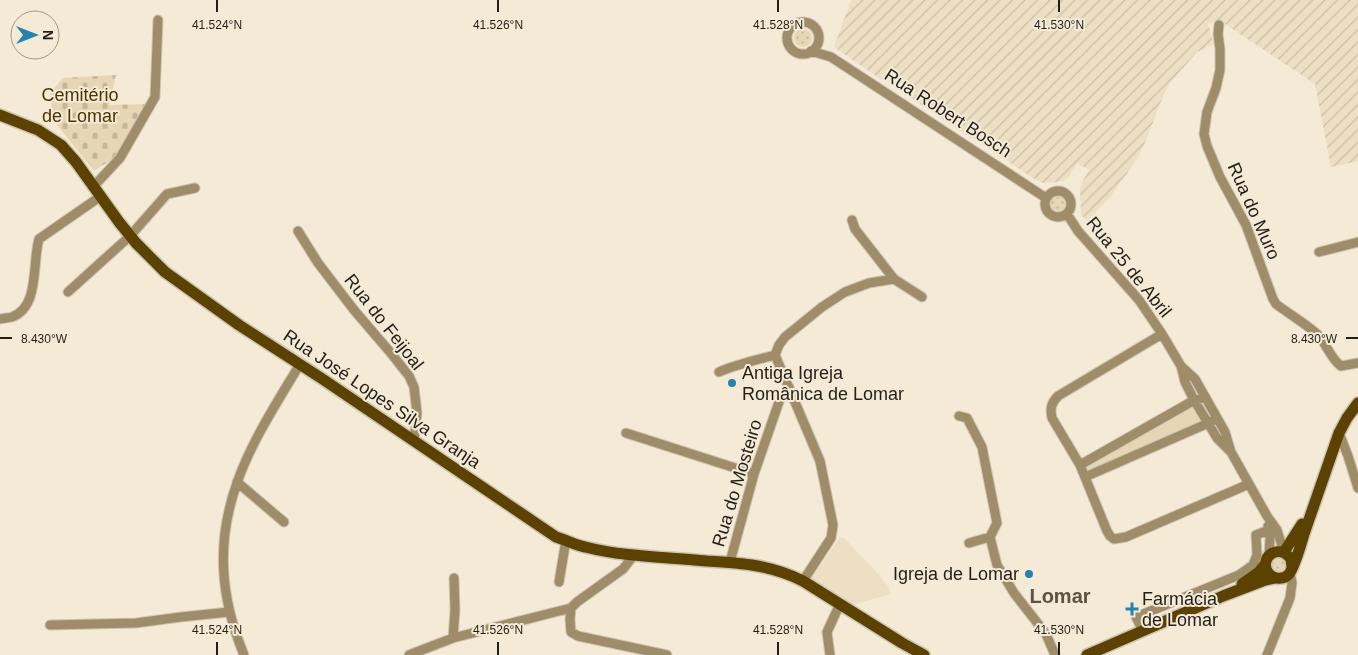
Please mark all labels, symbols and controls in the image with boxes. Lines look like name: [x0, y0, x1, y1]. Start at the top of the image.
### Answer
north arrow: [10, 10, 60, 60]
text: 41.524°N: [192, 18, 242, 32]
text: 41.526°N: [473, 18, 523, 32]
text: 41.528°N: [753, 18, 803, 32]
text: 41.530°N: [1034, 18, 1084, 32]
text: N: [40, 30, 56, 40]
street label: Rua Robert Bosch: [881, 65, 1015, 161]
park label: Cemitério de Lomar: [41, 85, 119, 126]
street label: Rua do Muro: [1224, 159, 1284, 263]
street label: Rua 25 de Abril: [1082, 213, 1176, 321]
street label: Rua do Feijoal: [340, 270, 428, 374]
street label: Rua José Lopes Silva Granja: [280, 326, 485, 473]
text: 8.430°W: [21, 332, 68, 346]
text: 8.430°W: [1291, 332, 1338, 346]
place label: Antiga Igreja Românica de Lomar: [742, 363, 904, 404]
marker: Antiga Igreja Românica de Lomar: [726, 377, 738, 389]
street label: Rua do Mosteiro: [708, 417, 766, 549]
place label: Igreja de Lomar: [893, 564, 1019, 584]
marker: Igreja de Lomar: [1023, 568, 1035, 580]
district label: Lomar: [1029, 585, 1091, 607]
place label: Farmácia de Lomar: [1142, 589, 1218, 630]
marker: Farmácia de Lomar: [1126, 603, 1138, 615]
text: 41.524°N: [192, 623, 242, 637]
text: 41.526°N: [473, 623, 523, 637]
text: 41.528°N: [753, 623, 803, 637]
text: 41.530°N: [1034, 623, 1084, 637]

